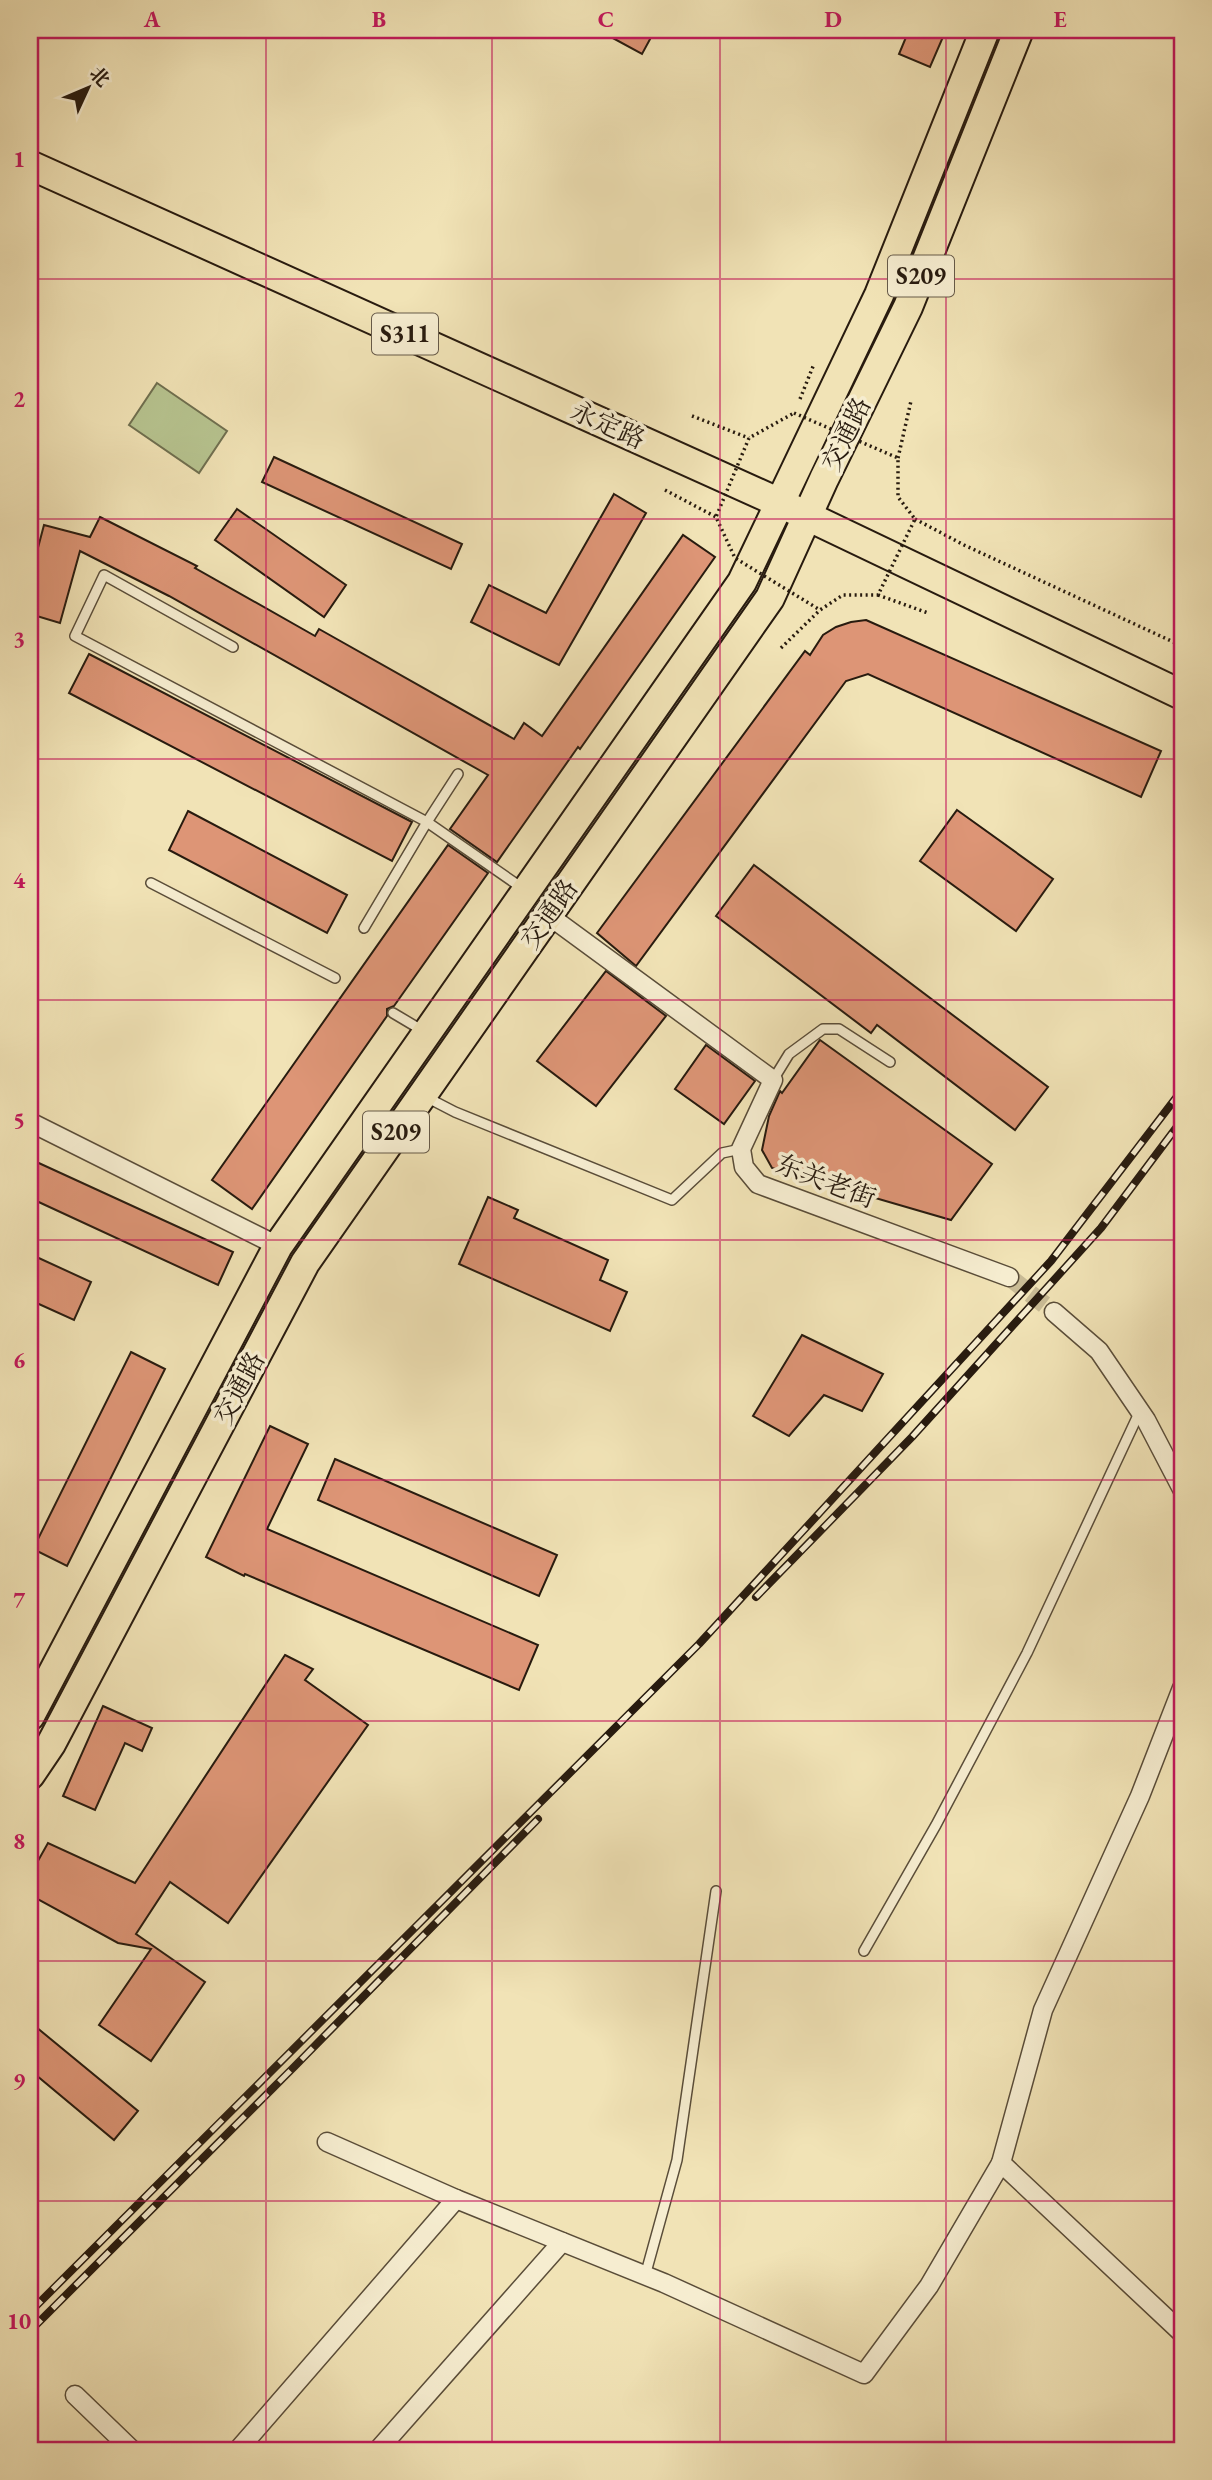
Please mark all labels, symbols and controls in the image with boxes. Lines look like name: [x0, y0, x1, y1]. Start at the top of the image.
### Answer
text: A: [143, 4, 161, 34]
text: B: [372, 4, 386, 34]
text: C: [598, 4, 614, 34]
text: D: [824, 4, 842, 34]
text: E: [1053, 4, 1067, 34]
north arrow: [52, 52, 122, 122]
text: 北: [84, 61, 115, 92]
text: 1: [13, 144, 25, 174]
road number: S209: [888, 256, 954, 296]
road number: S311: [372, 314, 438, 354]
text: 2: [13, 384, 25, 414]
street label: 交通路: [814, 391, 878, 477]
street label: 永定路: [565, 394, 651, 456]
text: 3: [13, 624, 25, 654]
text: 4: [13, 865, 26, 895]
street label: 交通路: [513, 872, 585, 956]
text: 5: [13, 1105, 25, 1135]
road number: S209: [363, 1112, 429, 1152]
street label: 东关老街: [771, 1146, 881, 1216]
text: 6: [13, 1345, 25, 1375]
street label: 交通路: [206, 1346, 272, 1430]
text: 7: [13, 1585, 26, 1615]
text: 8: [13, 1826, 25, 1856]
text: 9: [13, 2066, 25, 2096]
text: 10: [7, 2306, 31, 2336]

